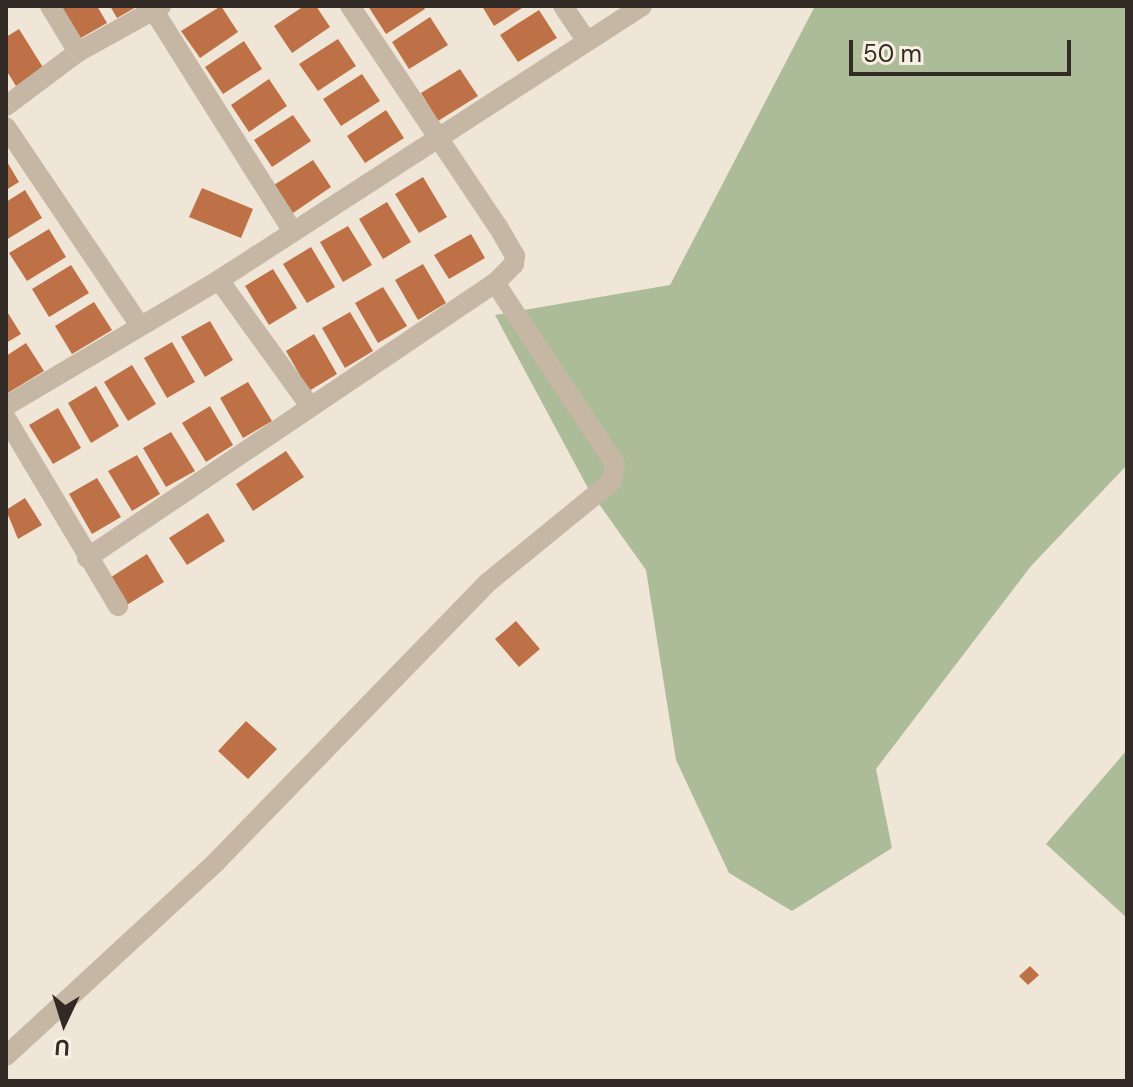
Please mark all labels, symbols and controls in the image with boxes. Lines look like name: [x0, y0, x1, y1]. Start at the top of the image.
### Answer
scale bar: [853, 24, 1075, 74]
text: 50 m: [863, 38, 922, 69]
north arrow: [24, 983, 104, 1063]
text: U: [54, 1032, 71, 1062]

